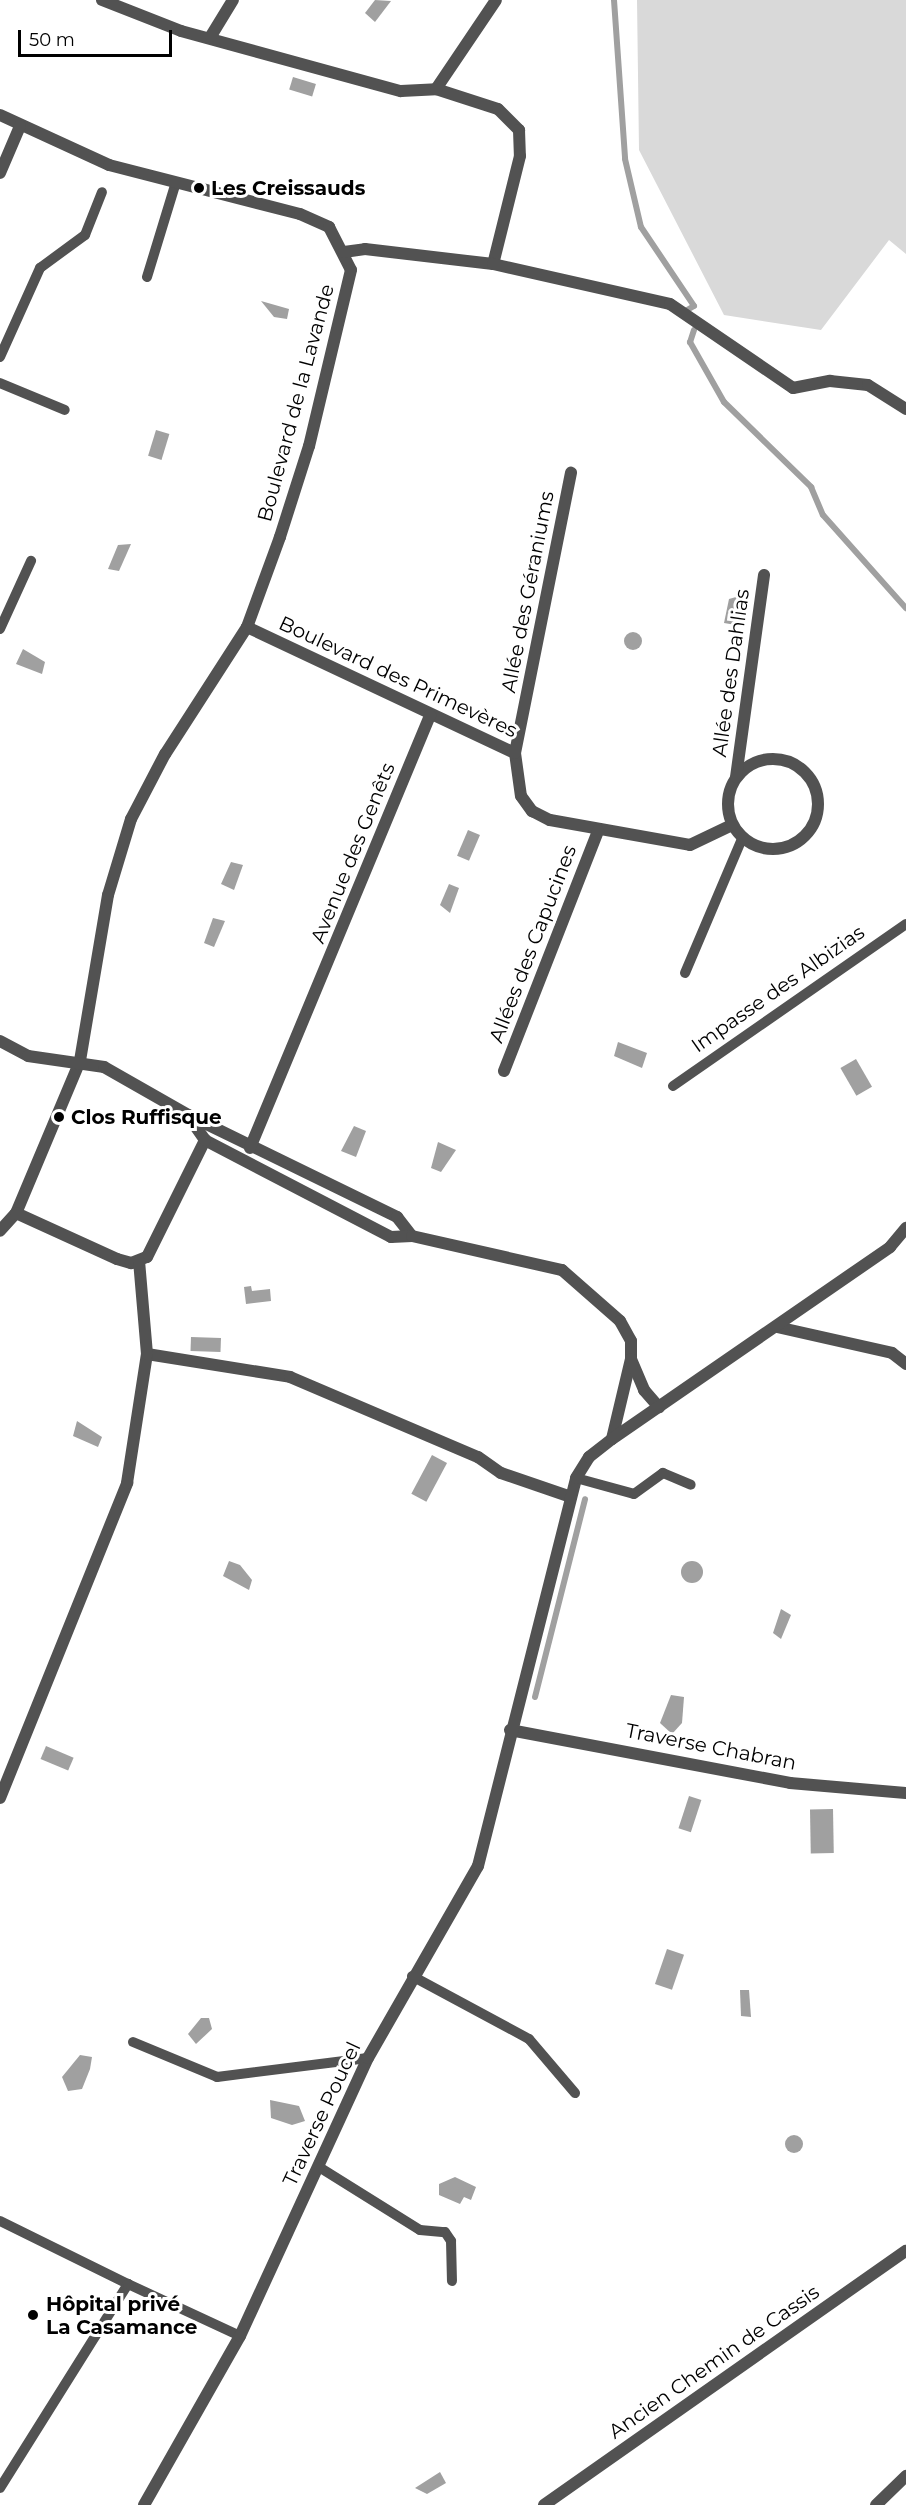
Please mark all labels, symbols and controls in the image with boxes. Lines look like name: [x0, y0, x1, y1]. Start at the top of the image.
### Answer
scale bar: [21, 18, 176, 56]
text: 50 m: [29, 29, 75, 51]
place label: Les Creissauds: [211, 176, 365, 200]
marker: Les Creissauds: [192, 181, 206, 195]
street label: Boulevard de la Lavande: [253, 281, 339, 525]
street label: Allée des Géraniums: [497, 489, 559, 695]
street label: Allée des Dahlias: [707, 588, 755, 758]
street label: Boulevard des Primevères: [275, 611, 521, 743]
street label: Avenue des Genêts: [306, 759, 400, 947]
street label: Allées des Capucines: [484, 842, 582, 1046]
street label: Impasse des Albizias: [687, 920, 869, 1058]
place label: Clos Ruffisque: [71, 1105, 222, 1129]
marker: Clos Ruffisque: [52, 1110, 66, 1124]
street label: Traverse Chabran: [624, 1719, 798, 1775]
street label: Traverse Poucel: [278, 2038, 366, 2190]
street label: Ancien Chemin de Cassis: [604, 2280, 824, 2444]
place label: Hôpital privé La Casamance: [46, 2292, 197, 2339]
marker: Hôpital privé La Casamance: [24, 2306, 42, 2324]

